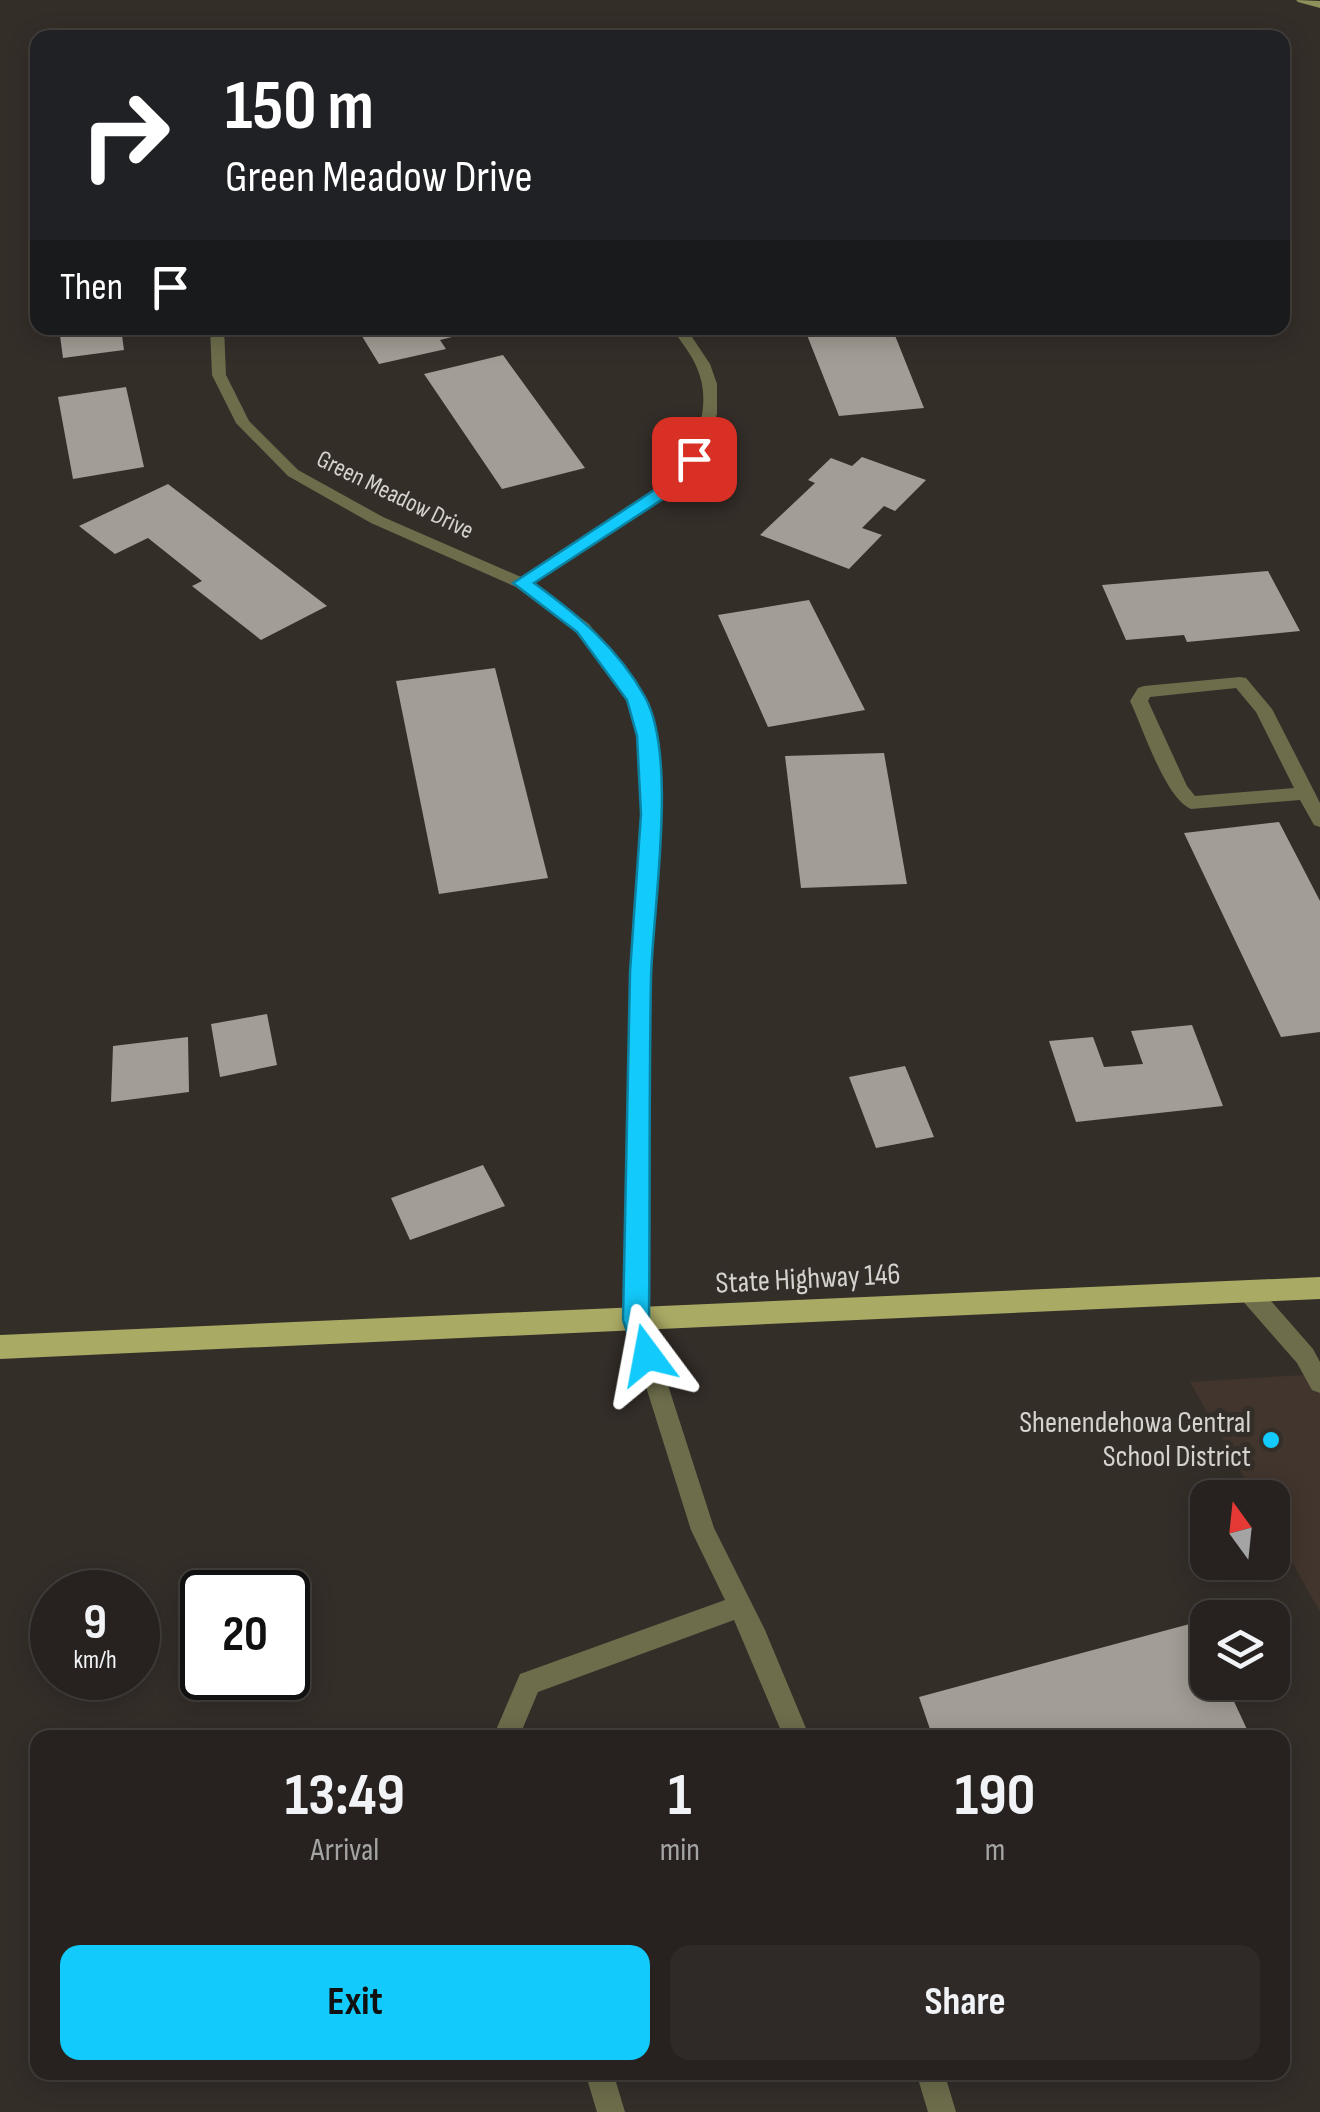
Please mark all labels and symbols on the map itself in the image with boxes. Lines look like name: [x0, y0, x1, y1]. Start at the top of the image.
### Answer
pin: [652, 417, 737, 502]
street label: Green Meadow Drive: [311, 444, 479, 546]
street label: State Highway 146: [715, 1256, 901, 1302]
position arrow: [595, 1303, 699, 1407]
place label: Shenendehowa Central School District: [1019, 1405, 1251, 1475]
marker: Shenendehowa Central School District: [1260, 1429, 1282, 1451]
north arrow: [1190, 1480, 1290, 1580]
speed limit sign: 20: [180, 1570, 310, 1700]

